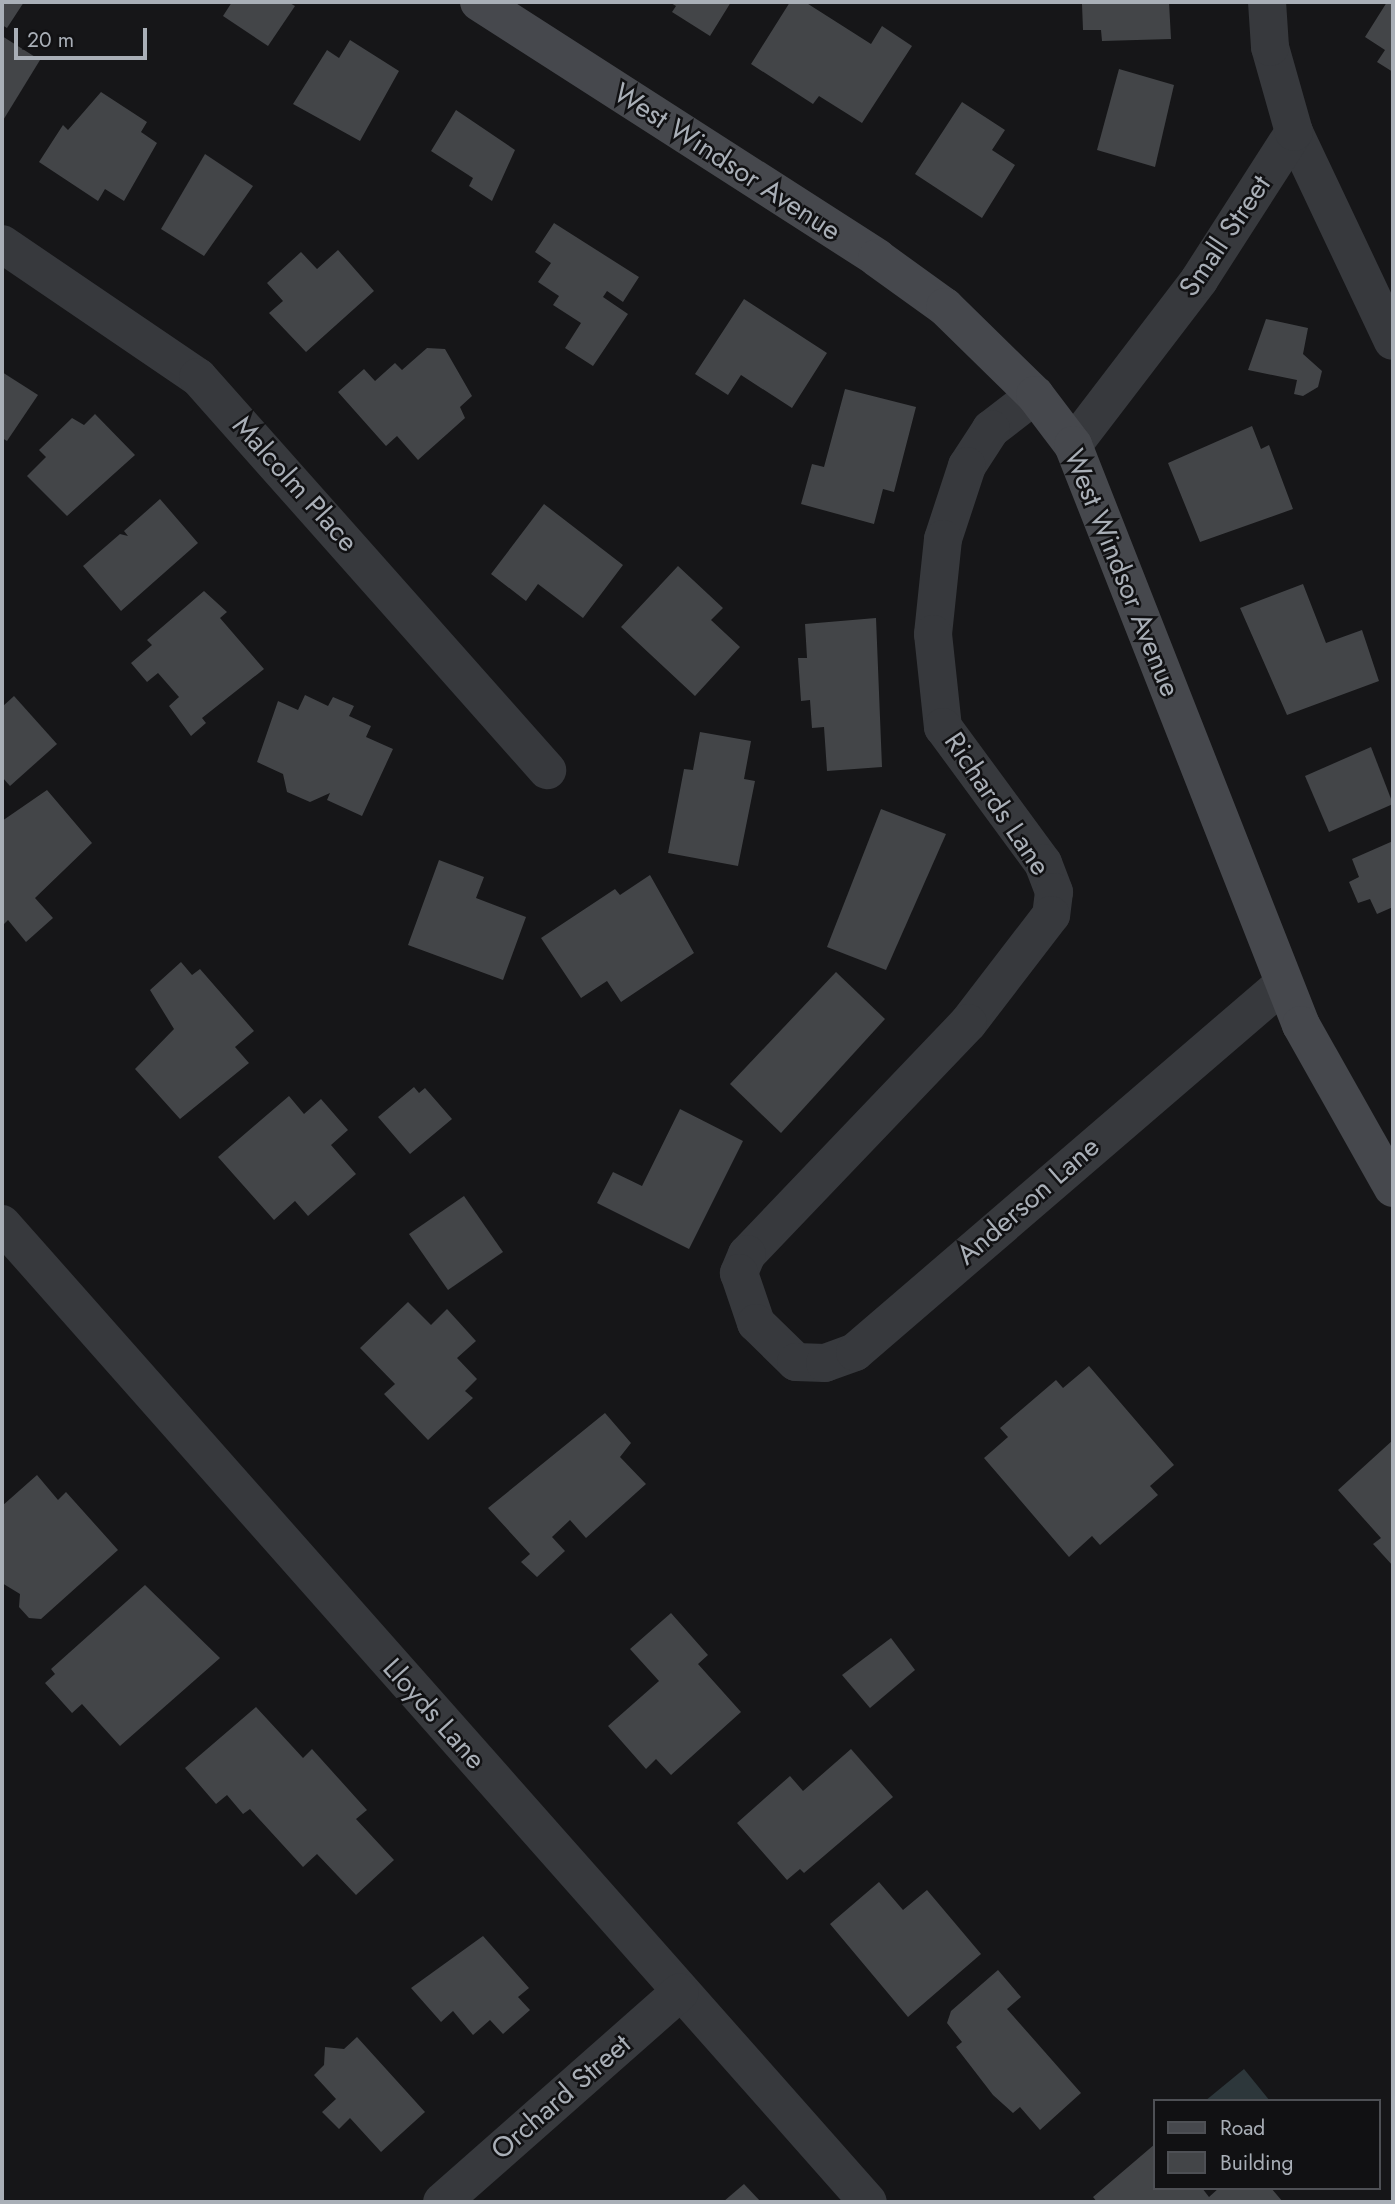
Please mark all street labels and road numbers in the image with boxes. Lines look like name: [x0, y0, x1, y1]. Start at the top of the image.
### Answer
street label: West Windsor Avenue: [607, 76, 847, 248]
street label: Small Street: [1172, 169, 1278, 303]
street label: Malcolm Place: [225, 409, 365, 559]
street label: West Windsor Avenue: [1057, 444, 1187, 702]
street label: Richards Lane: [937, 726, 1057, 882]
street label: Anderson Lane: [950, 1130, 1106, 1272]
street label: Lloyds Lane: [376, 1652, 492, 1776]
street label: Orchard Street: [484, 2027, 638, 2167]

